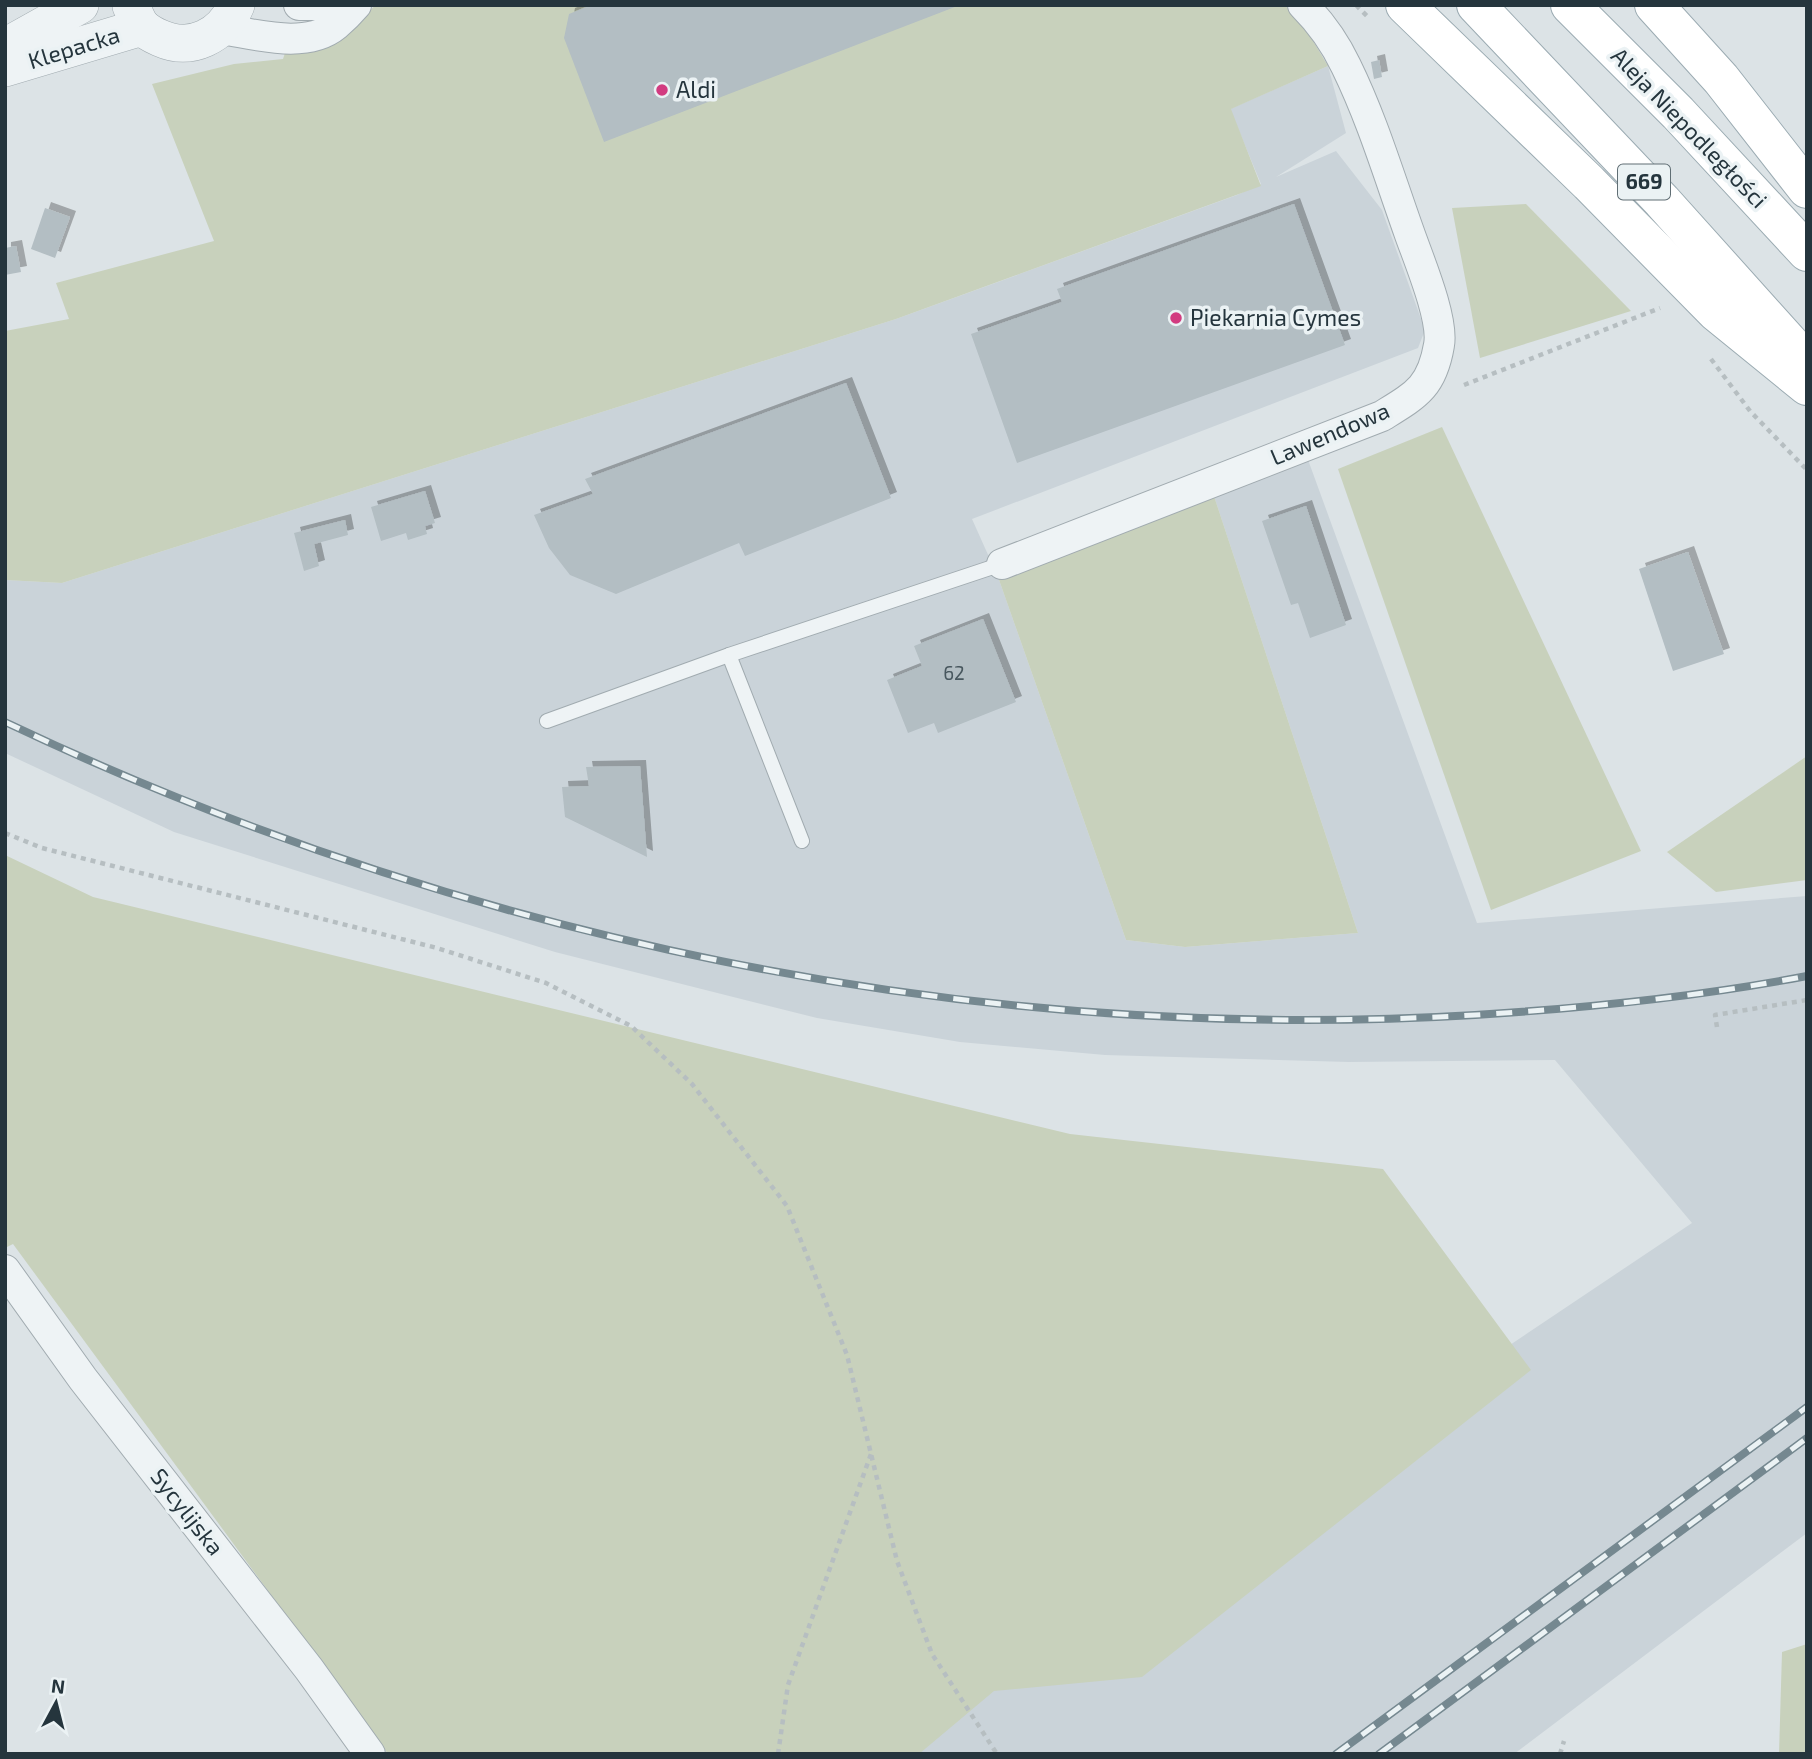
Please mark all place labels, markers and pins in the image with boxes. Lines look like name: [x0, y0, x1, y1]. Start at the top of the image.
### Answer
place label: Aldi: [676, 75, 716, 103]
marker: Aldi: [654, 82, 670, 98]
place label: Piekarnia Cymes: [1190, 303, 1361, 331]
marker: Piekarnia Cymes: [1168, 310, 1184, 326]

